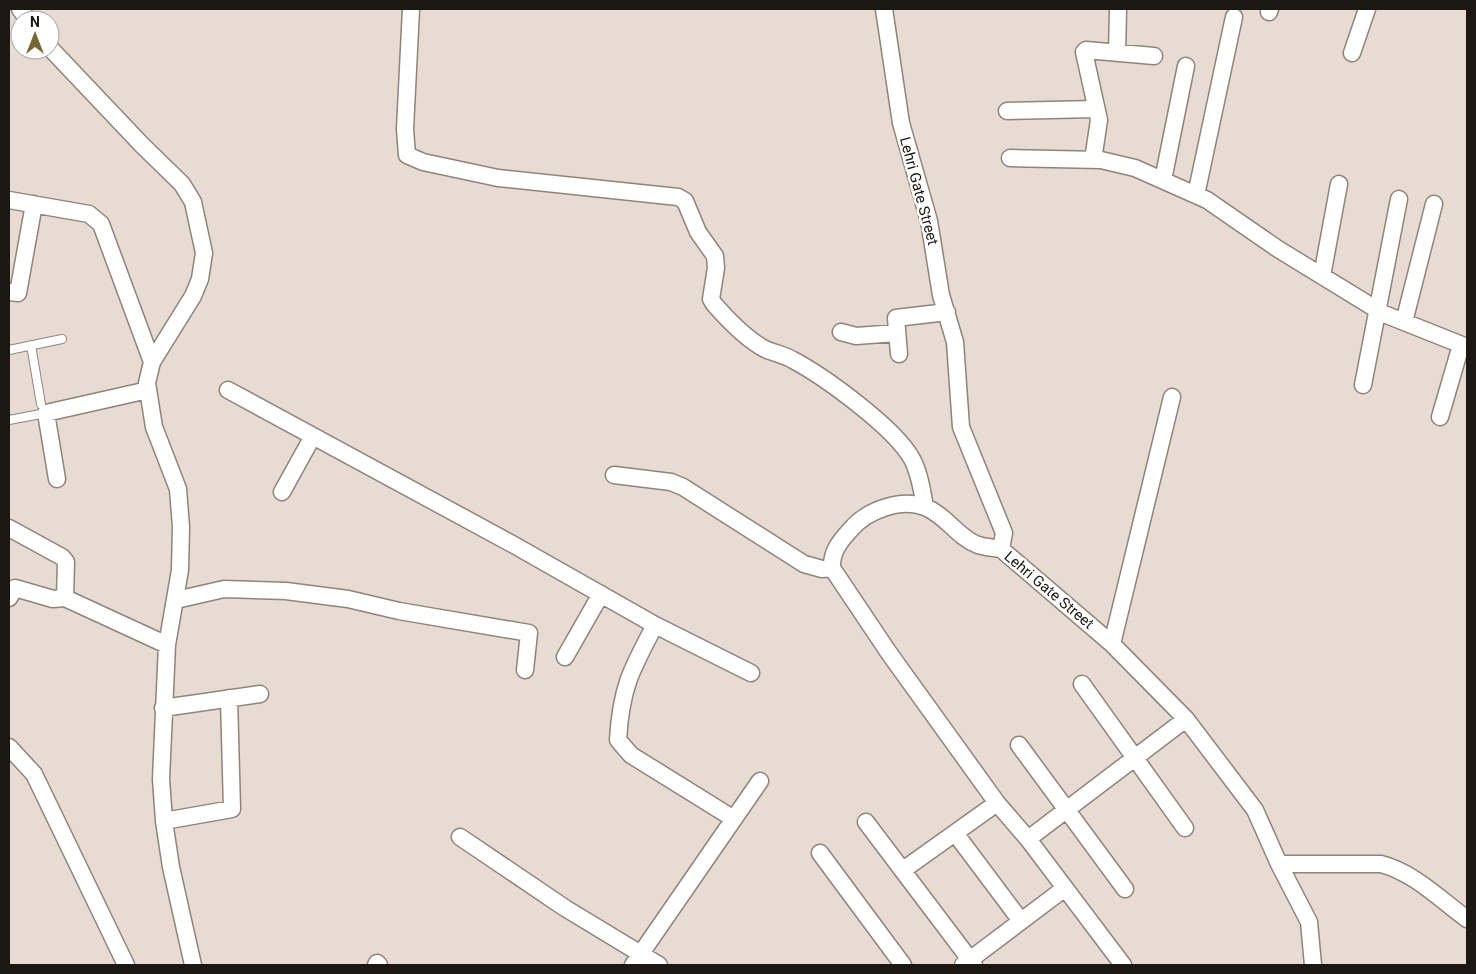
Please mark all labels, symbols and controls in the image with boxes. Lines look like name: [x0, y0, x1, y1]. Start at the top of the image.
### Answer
north arrow: [10, 10, 60, 60]
text: N: [30, 14, 40, 30]
street label: Lehri Gate Street: [896, 135, 942, 247]
street label: Lehri Gate Street: [1001, 547, 1097, 633]

